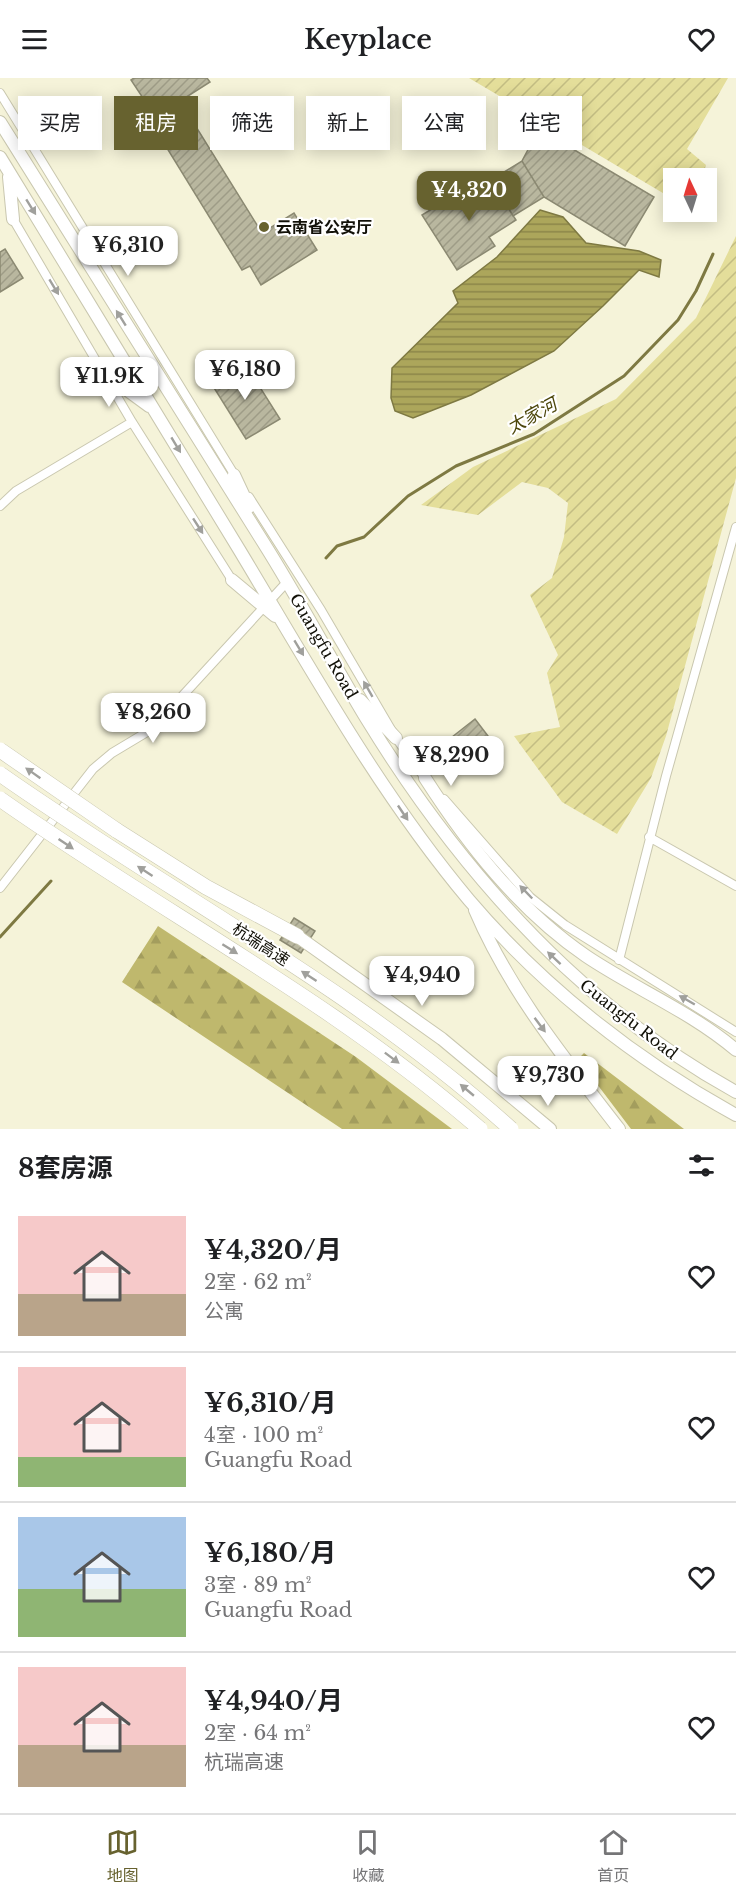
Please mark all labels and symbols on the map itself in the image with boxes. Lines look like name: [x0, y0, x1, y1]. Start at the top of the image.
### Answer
north arrow: [663, 168, 717, 222]
pin: ¥4,320: [420, 171, 518, 222]
one-way arrow: [25, 199, 36, 215]
place label: 云南省公安厅: [276, 217, 372, 237]
marker: 云南省公安厅: [257, 220, 271, 234]
pin: ¥6,310: [79, 226, 177, 277]
one-way arrow: [48, 279, 59, 295]
one-way arrow: [115, 310, 127, 326]
pin: ¥6,180: [196, 350, 294, 401]
pin: ¥11.9K: [60, 357, 158, 408]
water label: 太家河: [503, 392, 564, 439]
one-way arrow: [170, 437, 181, 453]
one-way arrow: [192, 518, 203, 534]
street label: Guangfu Road: [286, 590, 362, 703]
one-way arrow: [293, 640, 304, 656]
one-way arrow: [363, 681, 374, 697]
pin: ¥8,260: [104, 693, 202, 744]
pin: ¥8,290: [402, 736, 500, 787]
one-way arrow: [25, 767, 41, 779]
one-way arrow: [397, 804, 409, 820]
one-way arrow: [57, 838, 73, 850]
one-way arrow: [137, 866, 153, 877]
one-way arrow: [519, 884, 533, 899]
street label: 杭瑞高速: [229, 918, 293, 970]
one-way arrow: [222, 943, 238, 954]
one-way arrow: [547, 952, 562, 965]
pin: ¥4,940: [373, 956, 471, 1007]
one-way arrow: [302, 970, 318, 982]
street label: Guangfu Road: [576, 975, 682, 1064]
one-way arrow: [679, 994, 695, 1005]
one-way arrow: [533, 1017, 546, 1033]
one-way arrow: [384, 1051, 399, 1063]
pin: ¥9,730: [499, 1056, 597, 1107]
one-way arrow: [459, 1084, 475, 1097]

